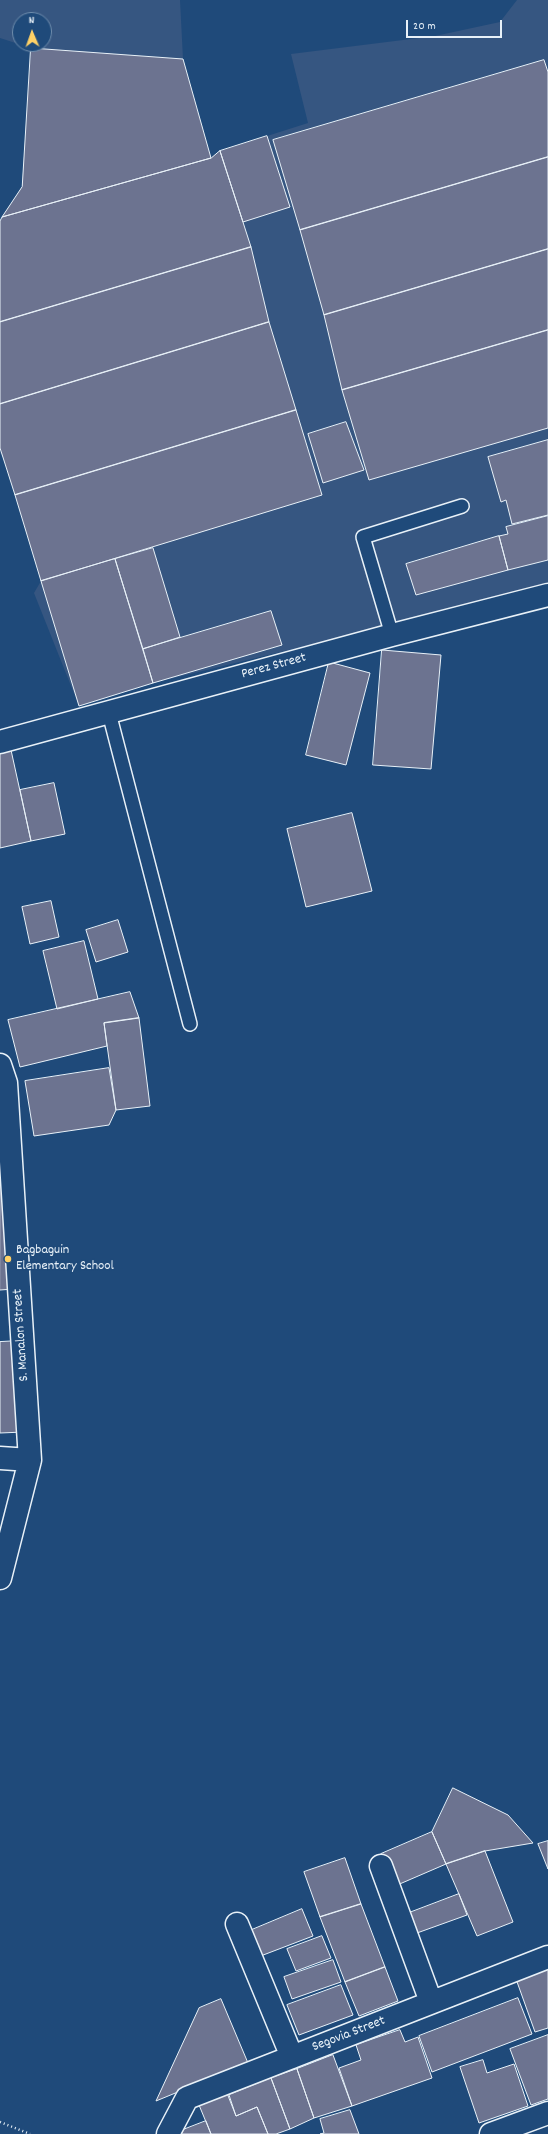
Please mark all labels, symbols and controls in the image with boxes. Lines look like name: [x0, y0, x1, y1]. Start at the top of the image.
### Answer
north arrow: [12, 12, 52, 52]
scale bar: [408, 12, 504, 38]
text: N: [29, 13, 35, 29]
text: 20 m: [413, 18, 436, 35]
street label: Perez Street: [240, 650, 308, 684]
place label: Bagbaguin Elementary School: [16, 1243, 114, 1276]
marker: Bagbaguin Elementary School: [3, 1254, 13, 1264]
street label: S. Manalon Street: [10, 1288, 34, 1382]
street label: Segovia Street: [310, 2013, 388, 2057]

